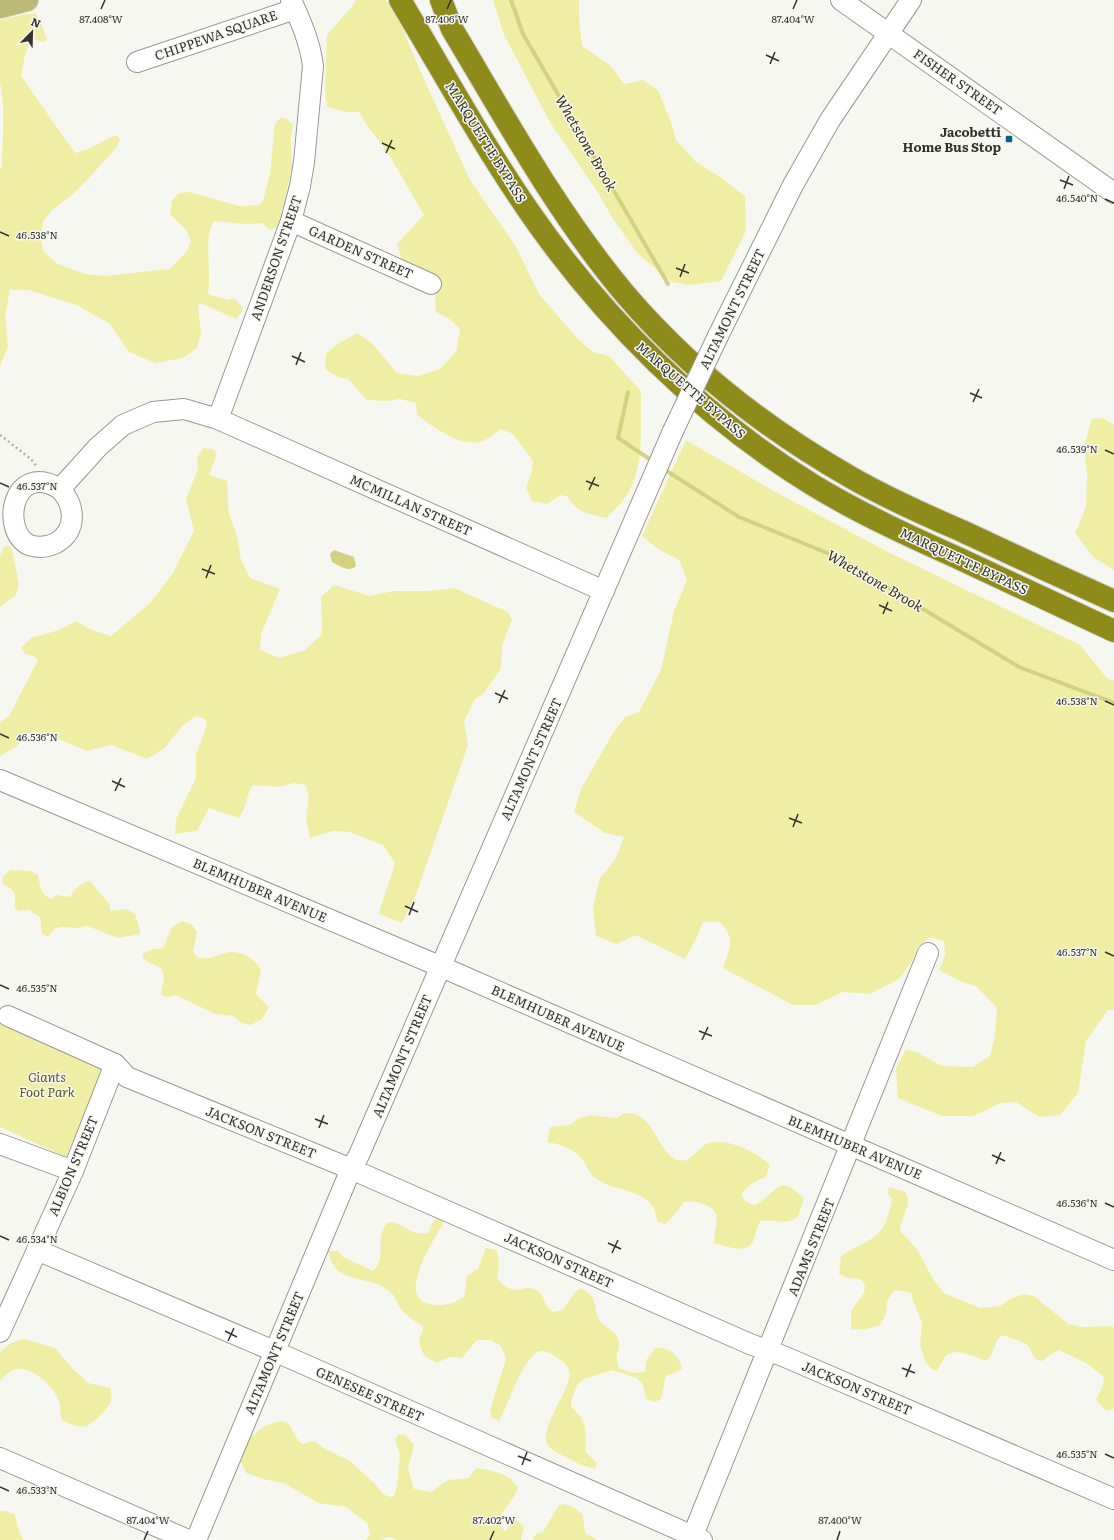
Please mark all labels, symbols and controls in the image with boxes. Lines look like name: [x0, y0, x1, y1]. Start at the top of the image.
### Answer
street label: CHIPPEWA SQUARE: [152, 5, 280, 64]
text: 87.408°W: [79, 11, 123, 26]
text: 87.406°W: [425, 11, 469, 26]
text: 87.404°W: [771, 11, 815, 26]
north arrow: [12, 12, 52, 52]
text: N: [29, 13, 44, 31]
street label: FISHER STREET: [910, 44, 1007, 120]
street label: MARQUETTE BYPASS: [441, 78, 532, 206]
water label: Whetstone Brook: [551, 91, 623, 195]
place label: Jacobetti Home Bus Stop: [903, 122, 1001, 156]
marker: Jacobetti Home Bus Stop: [1004, 134, 1014, 144]
text: 46.540°N: [1056, 190, 1098, 205]
street label: ANDERSON STREET: [245, 192, 306, 323]
street label: GARDEN STREET: [306, 220, 417, 283]
text: 46.538°N: [16, 227, 58, 242]
street label: ALTAMONT STREET: [694, 245, 769, 372]
street label: MARQUETTE BYPASS: [632, 337, 750, 443]
text: 46.539°N: [1056, 441, 1098, 456]
street label: MCMILLAN STREET: [347, 469, 476, 540]
text: 46.537°N: [16, 478, 58, 493]
street label: MARQUETTE BYPASS: [897, 522, 1032, 599]
water label: Whetstone Brook: [824, 544, 928, 616]
text: 46.538°N: [1056, 693, 1098, 708]
street label: ALTAMONT STREET: [495, 694, 566, 823]
text: 46.536°N: [16, 729, 58, 744]
street label: BLEMHUBER AVENUE: [190, 853, 330, 926]
text: 46.537°N: [1056, 944, 1098, 959]
text: 46.535°N: [16, 980, 58, 995]
street label: BLEMHUBER AVENUE: [488, 980, 628, 1056]
street label: ALTAMONT STREET: [367, 991, 436, 1120]
park label: Giants Foot Park: [19, 1067, 76, 1101]
street label: JACKSON STREET: [203, 1101, 320, 1163]
street label: BLEMHUBER AVENUE: [785, 1110, 925, 1183]
street label: ALBION STREET: [43, 1112, 102, 1219]
street label: ADAMS STREET: [782, 1195, 839, 1299]
text: 46.536°N: [1056, 1195, 1098, 1210]
street label: JACKSON STREET: [501, 1227, 617, 1292]
text: 46.534°N: [16, 1231, 58, 1246]
street label: ALTAMONT STREET: [239, 1288, 308, 1417]
street label: JACKSON STREET: [799, 1356, 916, 1419]
street label: GENESEE STREET: [313, 1361, 428, 1426]
text: 46.535°N: [1056, 1446, 1098, 1461]
text: 46.533°N: [16, 1482, 58, 1497]
text: 87.404°W: [126, 1512, 170, 1527]
text: 87.402°W: [473, 1512, 516, 1527]
text: 87.400°W: [818, 1512, 862, 1527]

